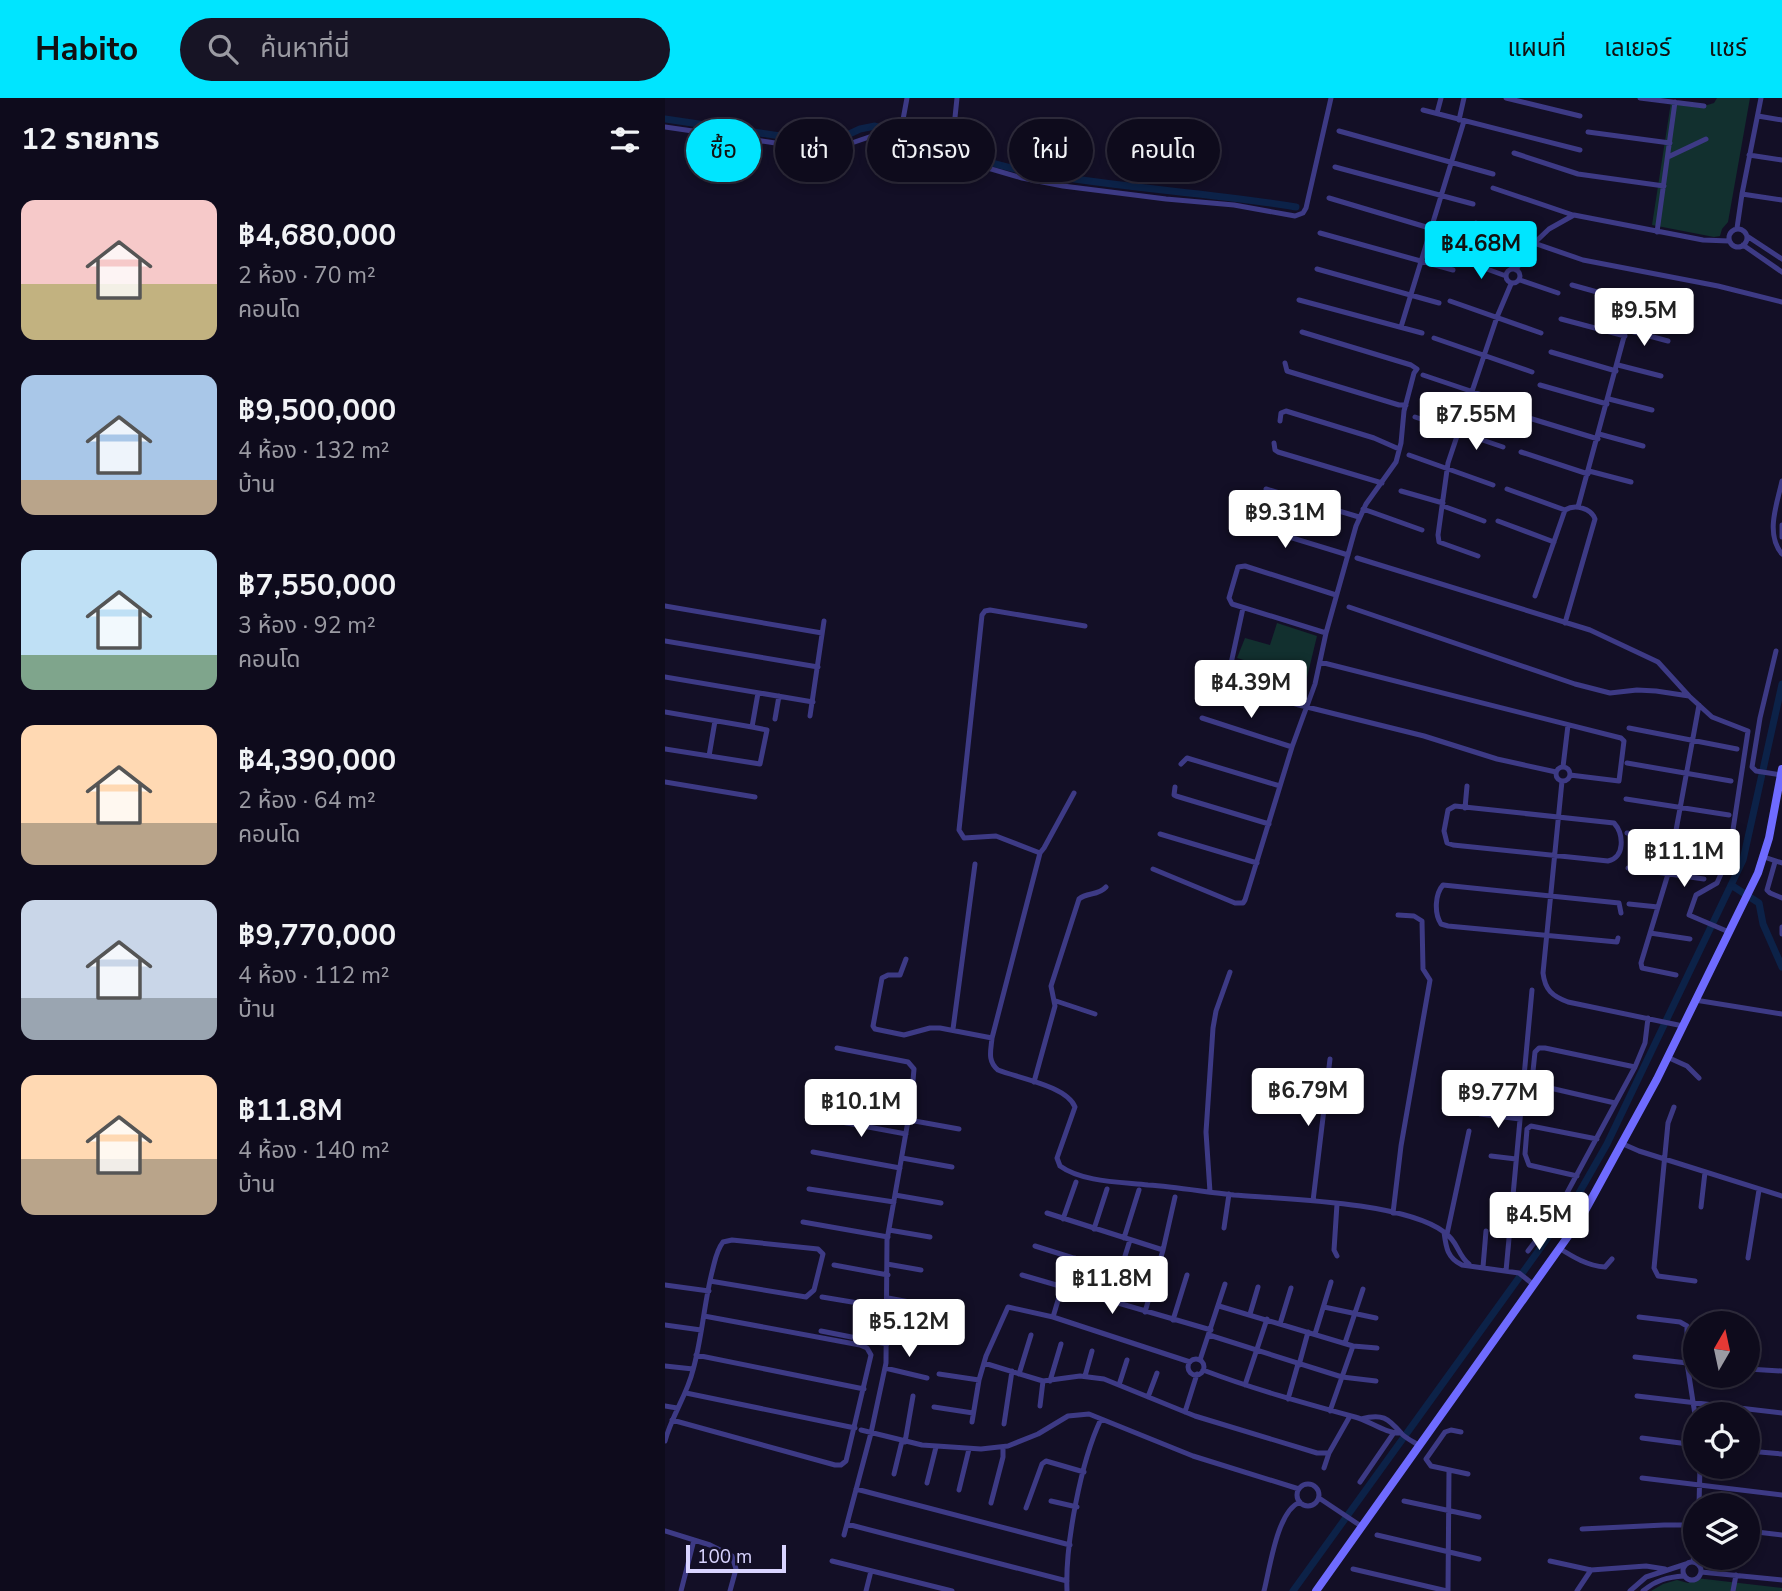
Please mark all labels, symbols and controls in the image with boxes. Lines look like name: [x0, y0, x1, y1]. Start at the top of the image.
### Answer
search box: [180, 18, 670, 81]
text: Habito: [35, 27, 138, 72]
icon: search: [204, 30, 242, 68]
text: ค้นหาที่นี่: [260, 31, 350, 66]
text: แผนที่: [1508, 32, 1566, 64]
text: เลเยอร์: [1604, 32, 1671, 64]
text: แชร์: [1709, 32, 1747, 64]
text: 12 รายการ: [21, 119, 160, 160]
chip: ซื้อ: [686, 119, 761, 182]
chip: เช่า: [775, 119, 853, 182]
chip: ตัวกรอง: [867, 119, 995, 182]
chip: ใหม่: [1009, 119, 1093, 182]
chip: คอนโด: [1107, 119, 1220, 182]
icon: filters: [606, 121, 644, 159]
text: ฿4,680,000: [238, 215, 396, 256]
pin: ฿4.68M: [1424, 222, 1538, 281]
icon: home: [77, 228, 161, 312]
text: ฿4.68M: [1441, 228, 1521, 259]
text: 2 ห้อง · 70 m²: [238, 260, 376, 291]
pin: ฿9.5M: [1595, 288, 1693, 348]
text: คอนโด: [238, 294, 300, 325]
text: ฿9.5M: [1611, 295, 1677, 326]
text: ฿9,500,000: [238, 390, 396, 431]
pin: ฿7.55M: [1419, 392, 1533, 452]
text: ฿7.55M: [1436, 399, 1516, 430]
icon: home: [77, 403, 161, 487]
text: 4 ห้อง · 132 m²: [238, 435, 390, 466]
text: บ้าน: [238, 469, 275, 500]
pin: ฿9.31M: [1228, 490, 1342, 550]
text: ฿9.31M: [1245, 497, 1325, 528]
text: ฿7,550,000: [238, 565, 396, 606]
icon: home: [77, 578, 161, 662]
text: 3 ห้อง · 92 m²: [238, 610, 376, 641]
text: คอนโด: [238, 644, 300, 675]
pin: ฿4.39M: [1194, 660, 1308, 720]
text: ฿4.39M: [1211, 667, 1291, 698]
text: ฿4,390,000: [238, 740, 396, 781]
icon: home: [77, 753, 161, 837]
text: 2 ห้อง · 64 m²: [238, 785, 376, 816]
text: คอนโด: [238, 819, 300, 850]
pin: ฿11.1M: [1627, 830, 1741, 889]
text: ฿11.1M: [1644, 836, 1724, 867]
text: ฿9,770,000: [238, 915, 396, 956]
icon: home: [77, 928, 161, 1012]
text: 4 ห้อง · 112 m²: [238, 960, 390, 991]
text: บ้าน: [238, 994, 275, 1025]
pin: ฿6.79M: [1251, 1068, 1365, 1128]
pin: ฿9.77M: [1441, 1070, 1555, 1130]
text: ฿6.79M: [1268, 1075, 1348, 1106]
text: ฿9.77M: [1458, 1077, 1538, 1108]
pin: ฿10.1M: [804, 1080, 918, 1139]
text: ฿10.1M: [821, 1086, 901, 1117]
text: ฿11.8M: [238, 1090, 343, 1131]
icon: home: [77, 1103, 161, 1187]
text: 4 ห้อง · 140 m²: [238, 1135, 390, 1166]
text: บ้าน: [238, 1169, 275, 1200]
pin: ฿4.5M: [1490, 1192, 1588, 1252]
text: ฿4.5M: [1506, 1199, 1572, 1230]
pin: ฿11.8M: [1055, 1256, 1169, 1316]
text: ฿11.8M: [1072, 1263, 1152, 1294]
pin: ฿5.12M: [852, 1300, 966, 1359]
text: ฿5.12M: [869, 1306, 949, 1337]
north arrow: [1683, 1311, 1761, 1388]
map controls: [1683, 1311, 1760, 1570]
button: locate: [1683, 1402, 1760, 1479]
button: layers: [1683, 1493, 1760, 1570]
scale bar: [686, 1542, 786, 1574]
text: 100 m: [697, 1544, 752, 1570]

